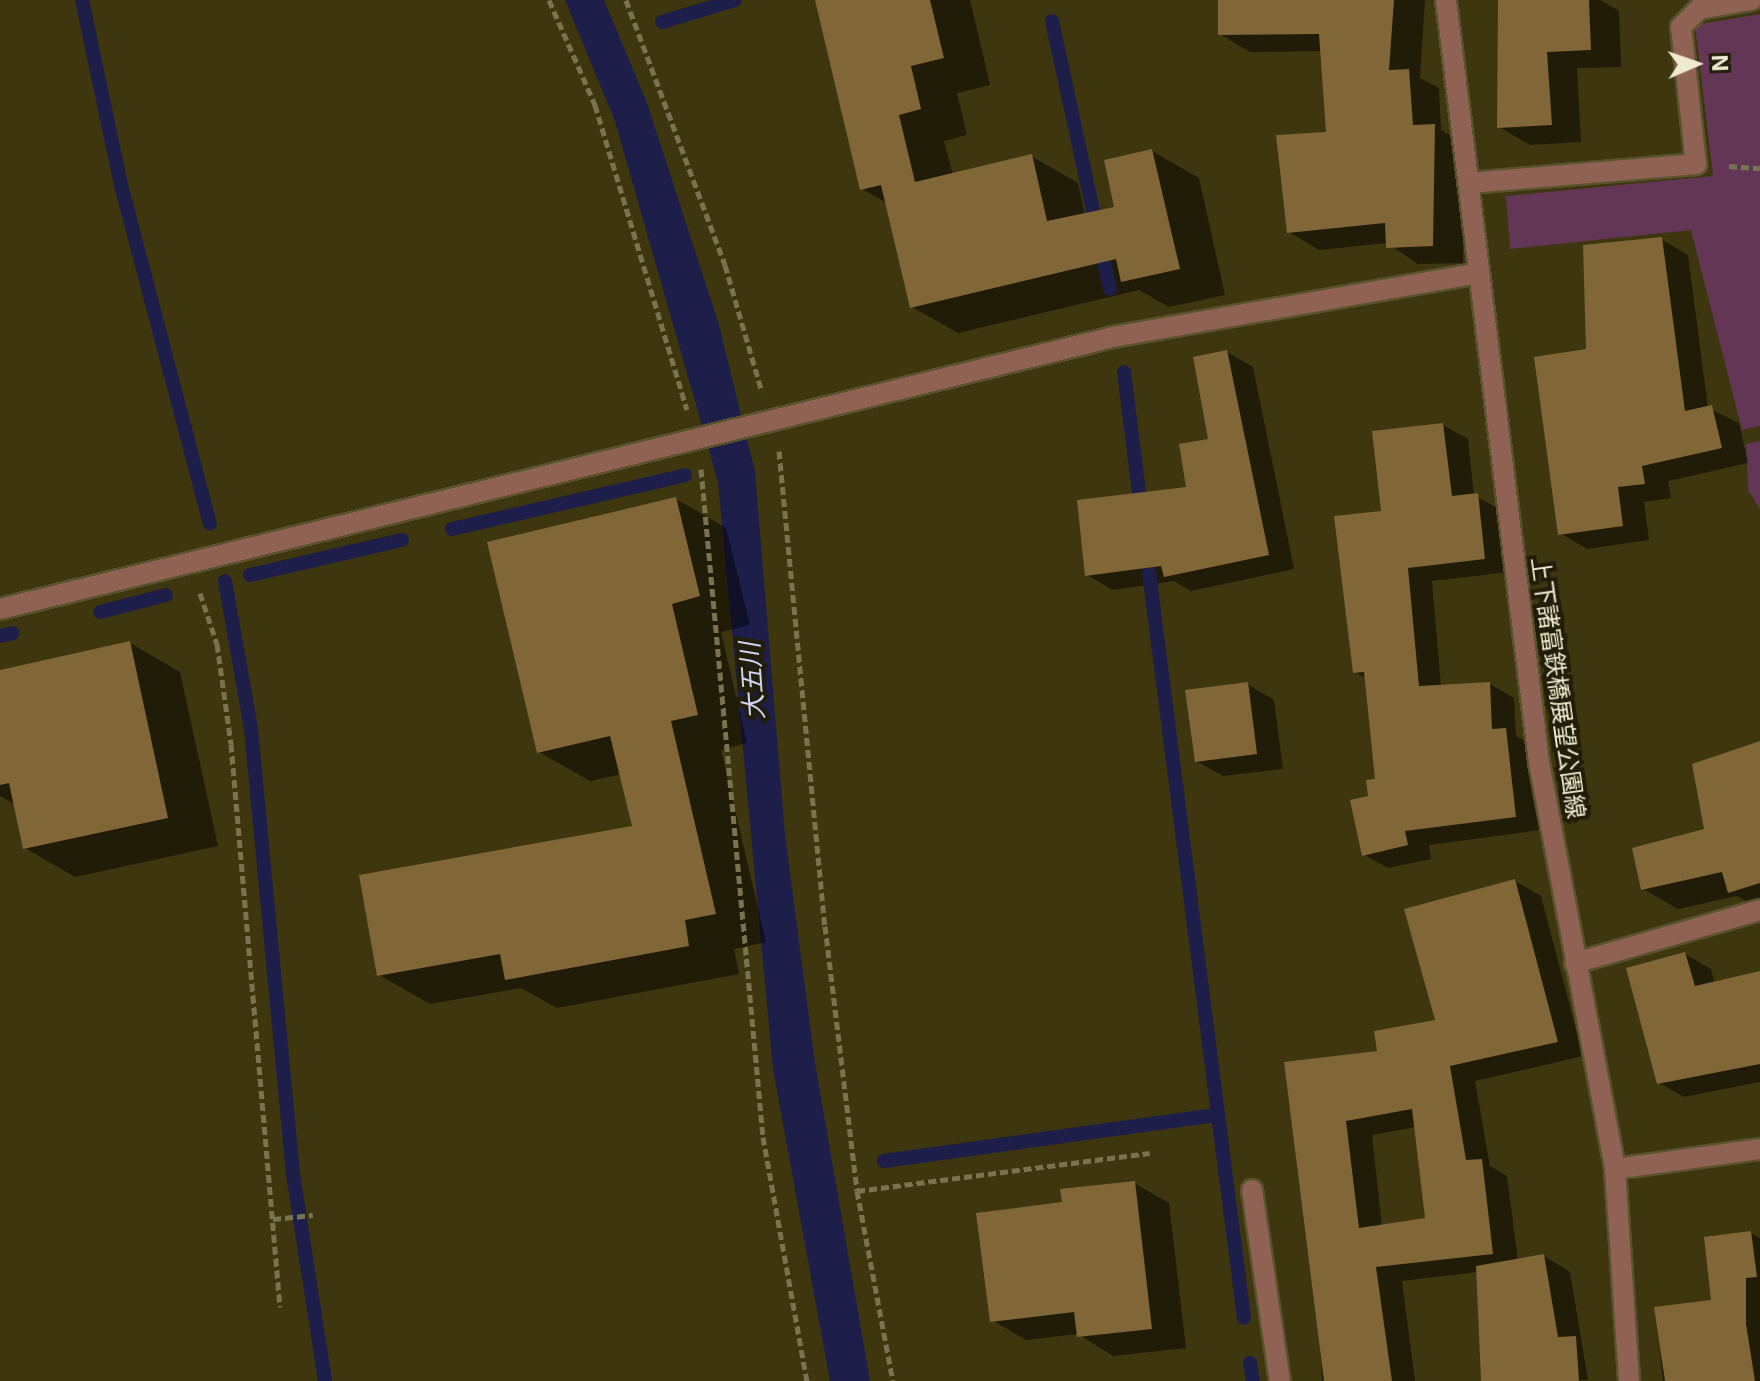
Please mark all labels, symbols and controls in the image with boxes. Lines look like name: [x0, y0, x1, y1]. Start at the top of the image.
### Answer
north arrow: [1656, 24, 1736, 104]
text: N: [1707, 54, 1733, 72]
street label: 上下諸富鉄橋展望公園線: [1525, 555, 1591, 821]
water label: 大五川: [734, 641, 770, 721]

